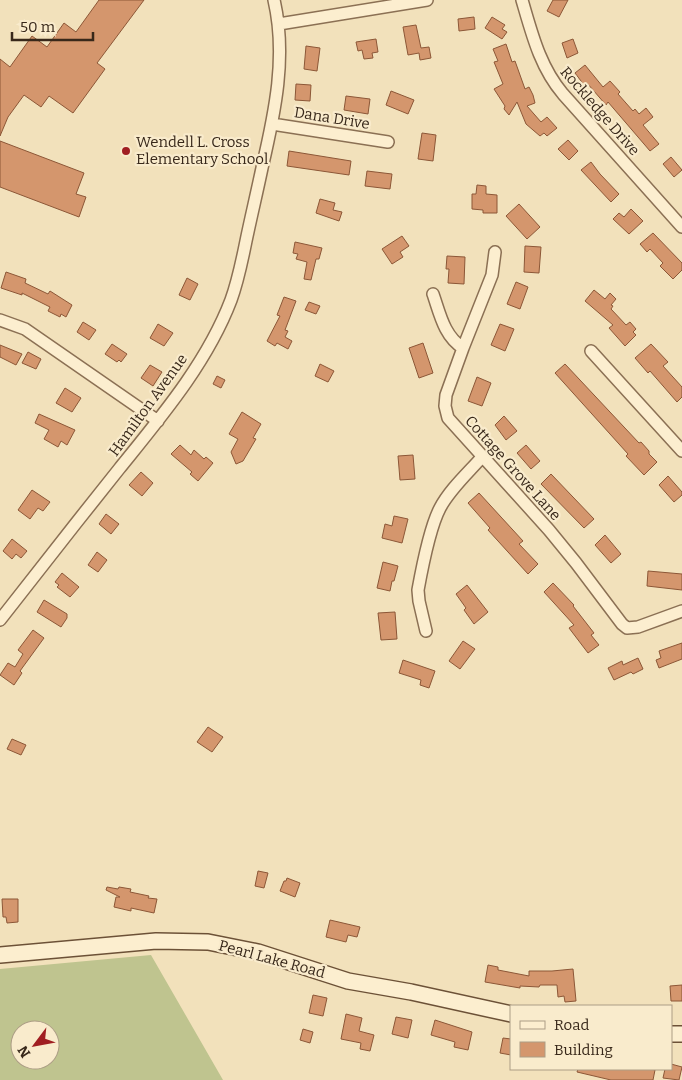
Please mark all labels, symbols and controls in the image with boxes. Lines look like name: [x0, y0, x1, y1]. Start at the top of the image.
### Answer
scale bar: [12, 10, 94, 42]
text: 50 m: [20, 18, 56, 36]
street label: Rockledge Drive: [557, 63, 643, 159]
street label: Dana Drive: [293, 103, 371, 133]
place label: Wendell L. Cross Elementary School: [136, 133, 268, 168]
marker: Wendell L. Cross Elementary School: [120, 145, 132, 157]
street label: Hamilton Avenue: [105, 350, 191, 460]
street label: Cottage Grove Lane: [461, 412, 565, 524]
street label: Pearl Lake Road: [217, 936, 327, 982]
legend: [510, 1005, 672, 1070]
text: Road: [554, 1016, 589, 1034]
north arrow: [10, 1020, 60, 1070]
text: Building: [554, 1041, 613, 1059]
text: N: [14, 1042, 34, 1061]

